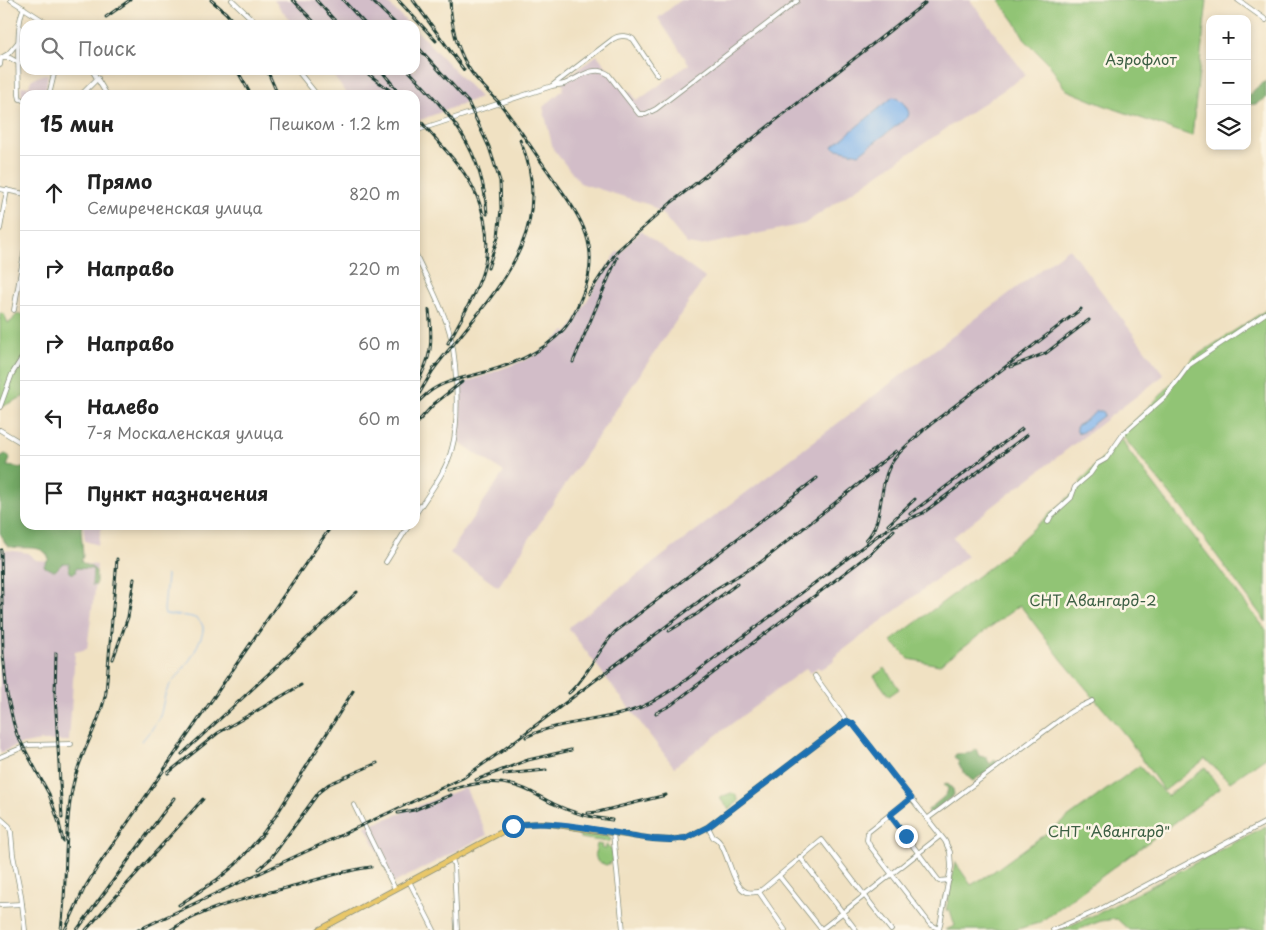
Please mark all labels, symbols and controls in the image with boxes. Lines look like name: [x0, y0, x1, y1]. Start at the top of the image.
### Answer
map controls: [1206, 15, 1251, 150]
button: +: [1206, 15, 1251, 60]
search box: [20, 20, 420, 75]
icon: search: [38, 34, 66, 62]
text: Поиск: [78, 34, 136, 62]
park label: Аэрофлот: [1105, 47, 1177, 70]
button: −: [1206, 60, 1251, 105]
button: layers: [1206, 105, 1251, 150]
text: 15 мин: [40, 107, 114, 139]
text: Пешком · 1.2 km: [269, 111, 400, 135]
text: Прямо: [87, 167, 152, 195]
icon: ahead: [40, 179, 68, 207]
text: 820 m: [349, 181, 400, 205]
text: Семиреченская улица: [87, 195, 263, 219]
icon: right: [40, 254, 68, 282]
text: Направо: [87, 254, 174, 282]
text: 220 m: [349, 256, 400, 280]
icon: right: [40, 329, 68, 357]
text: Направо: [87, 329, 174, 357]
text: 60 m: [358, 331, 400, 355]
text: Налево: [87, 392, 159, 420]
icon: left: [40, 404, 68, 432]
text: 60 m: [358, 406, 400, 430]
text: 7-я Москаленская улица: [87, 420, 283, 444]
icon: arrive: [40, 479, 68, 507]
text: Пункт назначения: [87, 479, 268, 507]
park label: СНТ Авангард-2: [1029, 588, 1157, 611]
route start: [502, 815, 525, 838]
park label: СНТ "Авангард": [1048, 819, 1170, 842]
route end: [895, 825, 918, 848]

